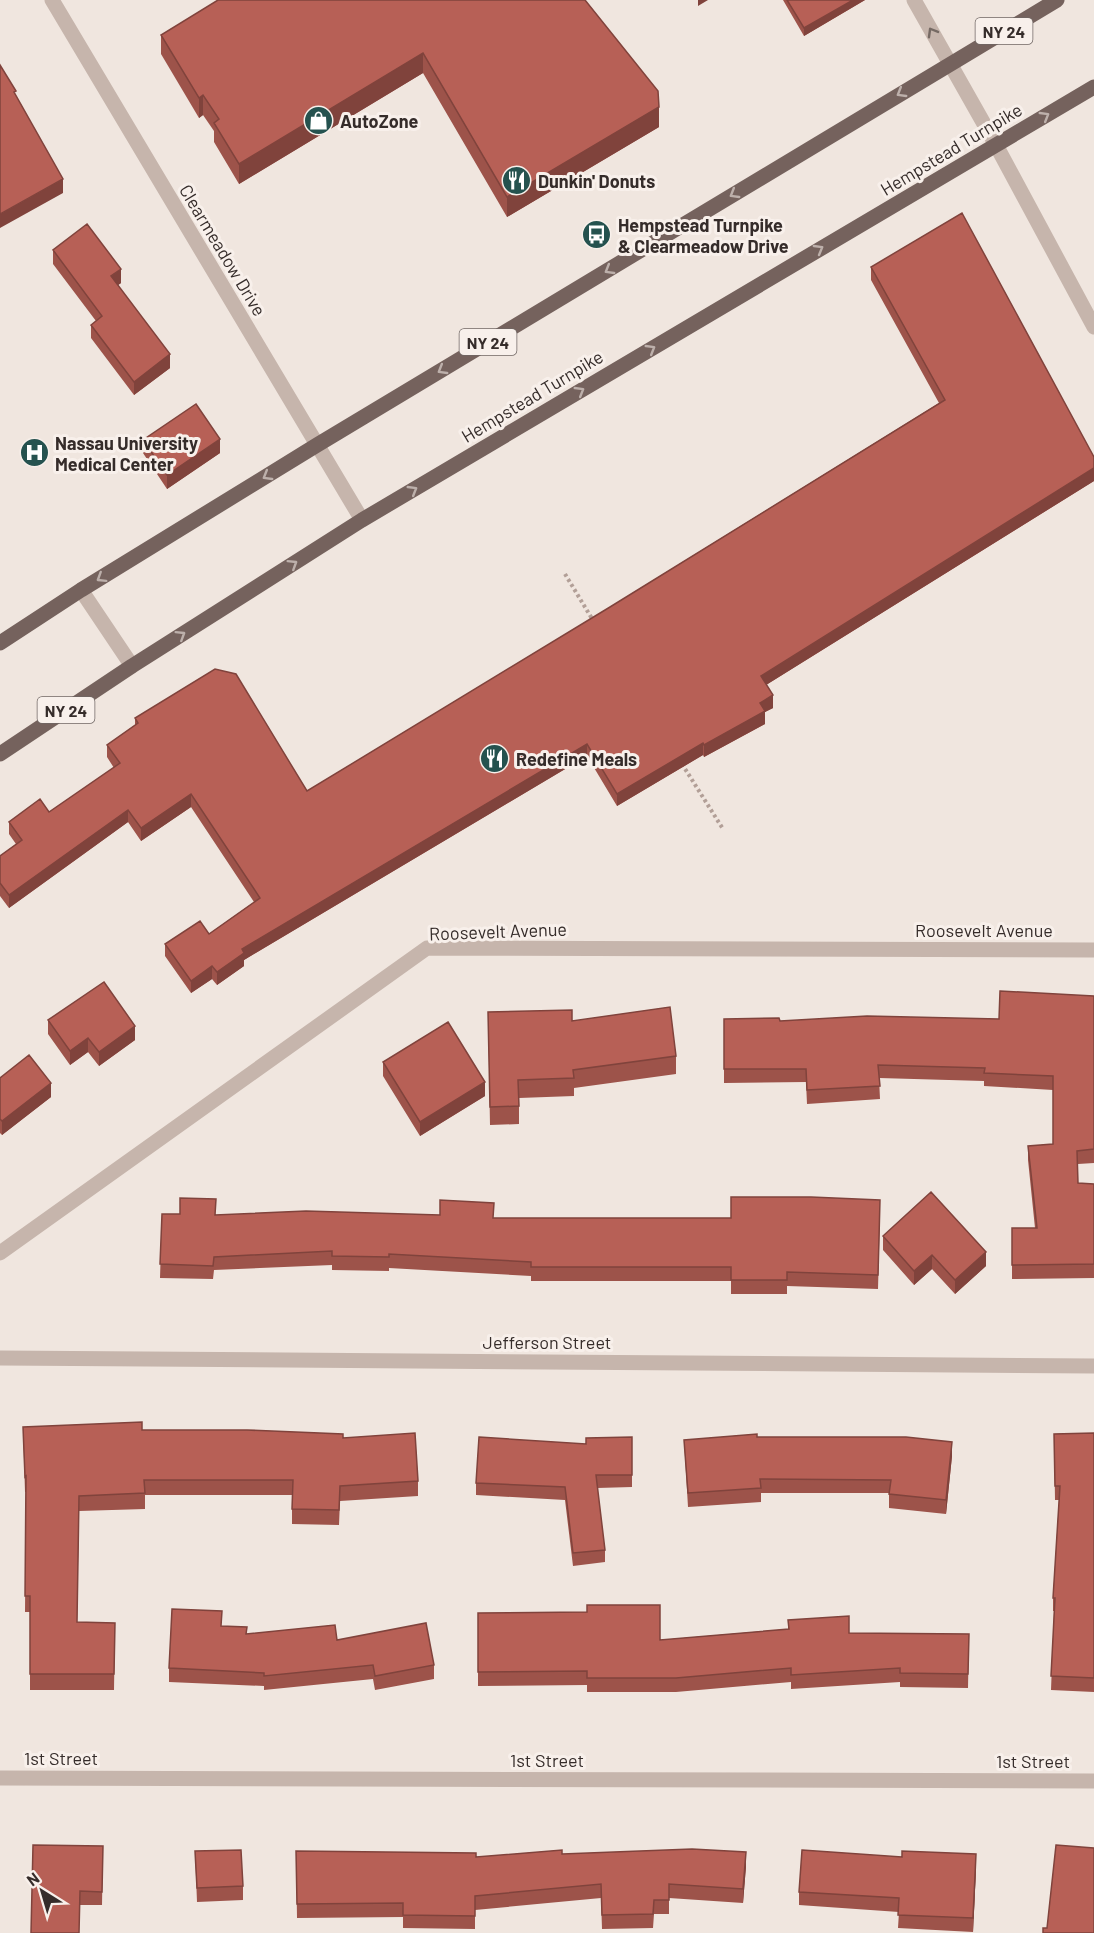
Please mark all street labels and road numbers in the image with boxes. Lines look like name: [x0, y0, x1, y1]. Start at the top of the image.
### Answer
road number: NY 24: [976, 18, 1032, 44]
street label: Hempstead Turnpike: [876, 98, 1026, 200]
street label: Clearmeadow Drive: [175, 180, 271, 320]
road number: NY 24: [460, 329, 516, 355]
street label: Hempstead Turnpike: [457, 345, 607, 447]
road number: NY 24: [38, 697, 94, 723]
street label: Roosevelt Avenue: [429, 918, 567, 944]
street label: Roosevelt Avenue: [915, 919, 1053, 941]
street label: Jefferson Street: [483, 1331, 611, 1353]
street label: 1st Street: [24, 1747, 98, 1769]
street label: 1st Street: [510, 1749, 584, 1771]
street label: 1st Street: [996, 1750, 1070, 1772]

